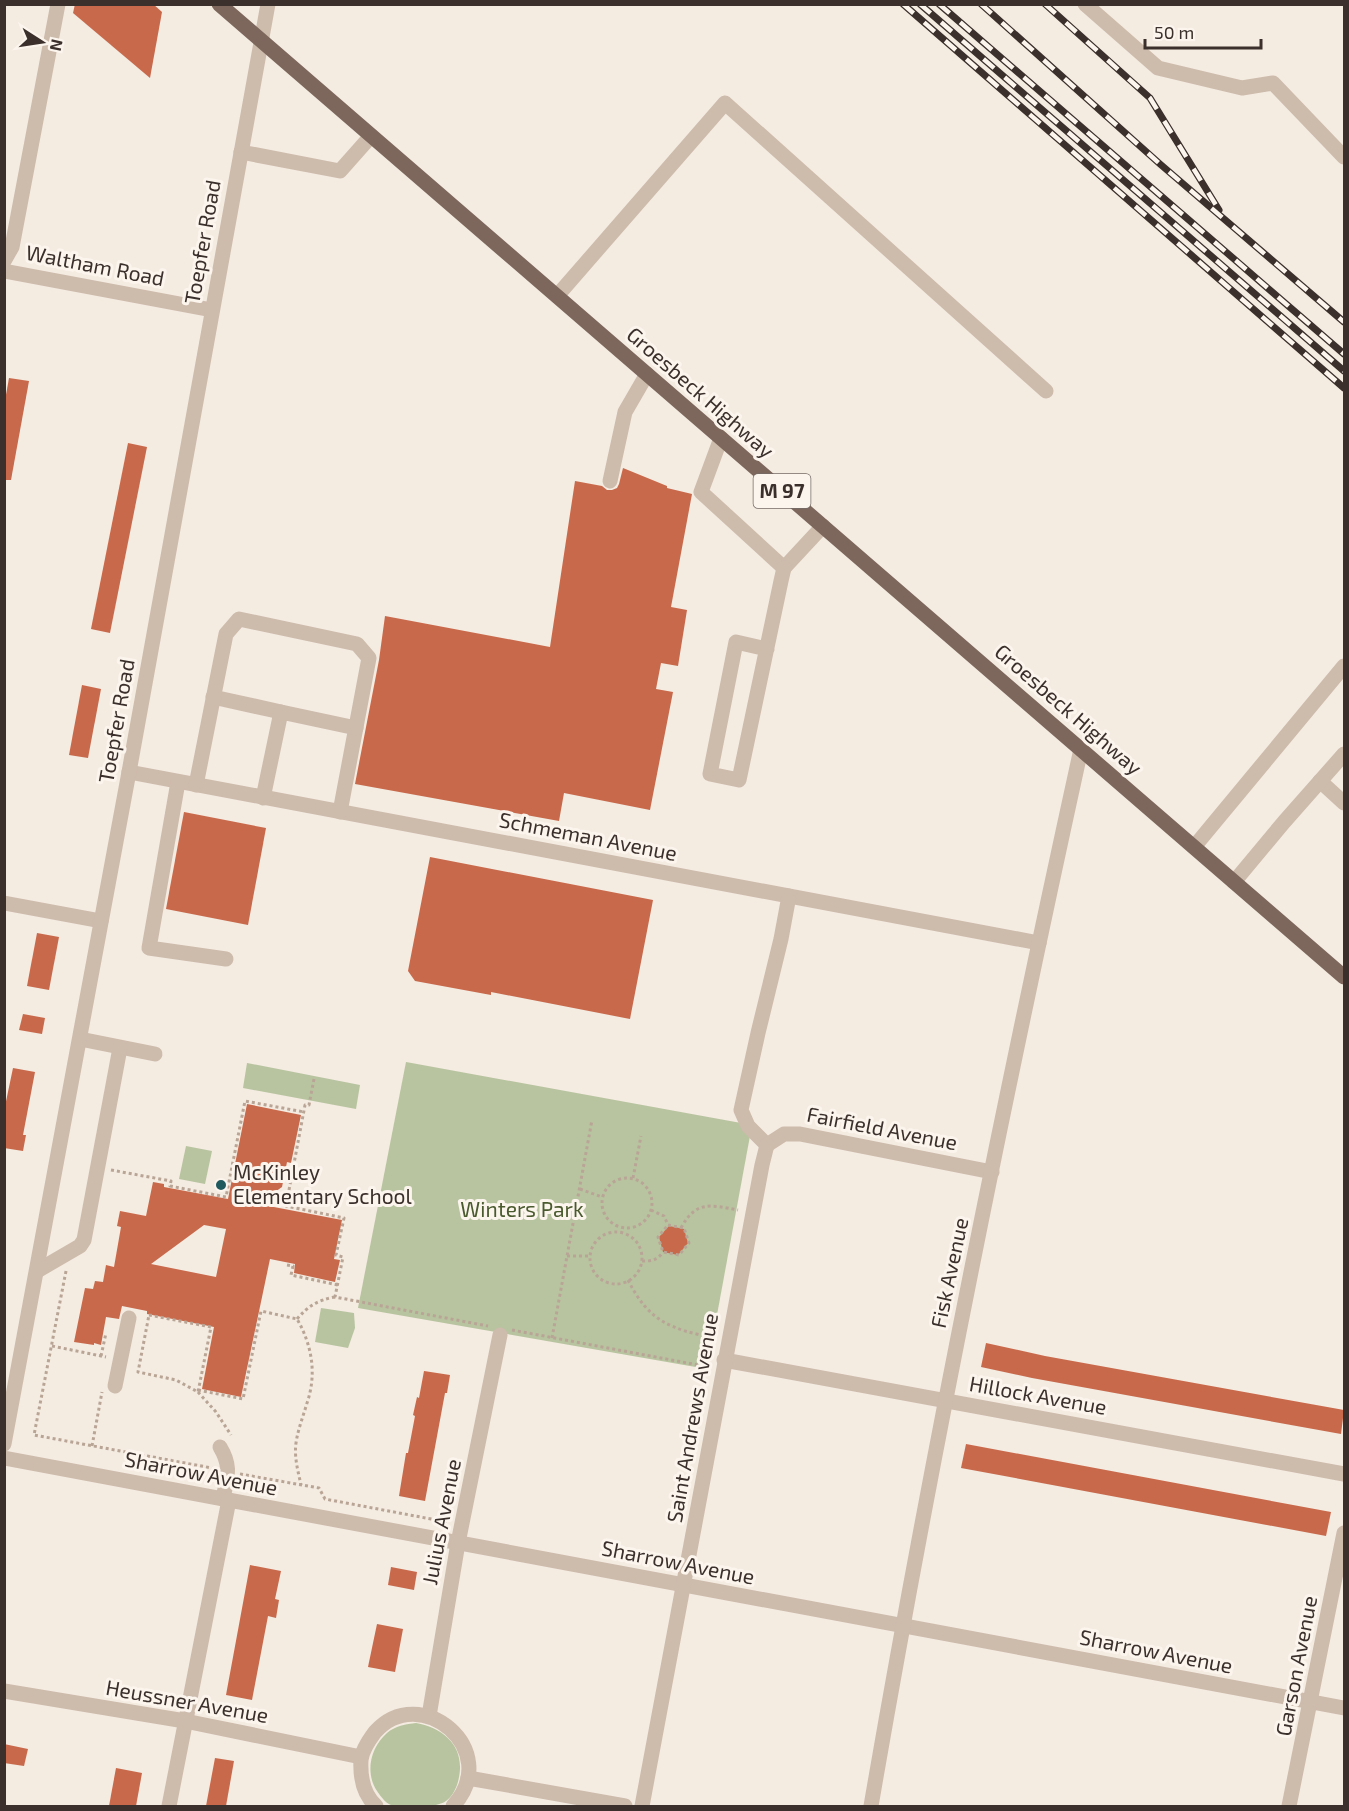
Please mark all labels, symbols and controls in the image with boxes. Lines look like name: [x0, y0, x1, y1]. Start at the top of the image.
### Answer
north arrow: [12, 12, 72, 72]
scale bar: [1145, 12, 1260, 50]
text: 50 m: [1154, 21, 1194, 43]
text: N: [47, 38, 68, 53]
street label: Toepfer Road: [178, 178, 225, 306]
street label: Waltham Road: [24, 239, 167, 290]
street label: Groesbeck Highway: [622, 321, 780, 463]
road number: M 97: [754, 474, 810, 508]
street label: Groesbeck Highway: [990, 638, 1148, 780]
street label: Toepfer Road: [92, 657, 139, 785]
street label: Schmeman Avenue: [497, 806, 679, 865]
street label: Fairfield Avenue: [805, 1101, 960, 1154]
place label: McKinley Elementary School: [233, 1159, 413, 1208]
marker: McKinley Elementary School: [214, 1178, 228, 1192]
park label: Winters Park: [460, 1196, 584, 1221]
street label: Fisk Avenue: [925, 1215, 972, 1330]
street label: Saint Andrews Avenue: [661, 1311, 722, 1524]
street label: Hillock Avenue: [968, 1370, 1109, 1419]
street label: Sharrow Avenue: [123, 1445, 280, 1500]
street label: Julius Avenue: [416, 1457, 465, 1587]
street label: Sharrow Avenue: [600, 1534, 757, 1589]
street label: Garson Avenue: [1270, 1593, 1321, 1738]
street label: Sharrow Avenue: [1078, 1623, 1235, 1678]
street label: Heussner Avenue: [104, 1674, 270, 1727]

